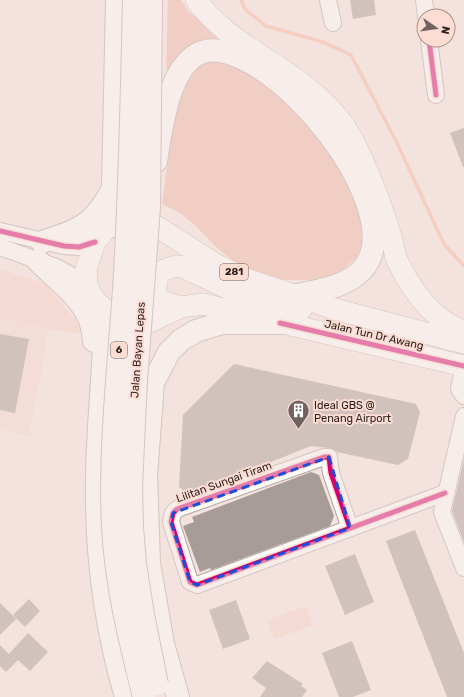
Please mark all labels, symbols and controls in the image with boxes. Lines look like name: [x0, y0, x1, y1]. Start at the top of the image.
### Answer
north arrow: [416, 8, 456, 48]
text: N: [438, 25, 452, 36]
road number: 281: [220, 264, 248, 280]
street label: Jalan Bayan Lepas: [128, 301, 148, 398]
street label: Jalan Tun Dr Awang: [323, 317, 425, 353]
road number: 6: [111, 342, 127, 358]
building icon: Ideal GBS @ Penang Airport: [286, 398, 312, 431]
place label: Ideal GBS @ Penang Airport: [314, 399, 392, 425]
street label: Lilitan Sungai Tiram: [174, 459, 274, 505]

